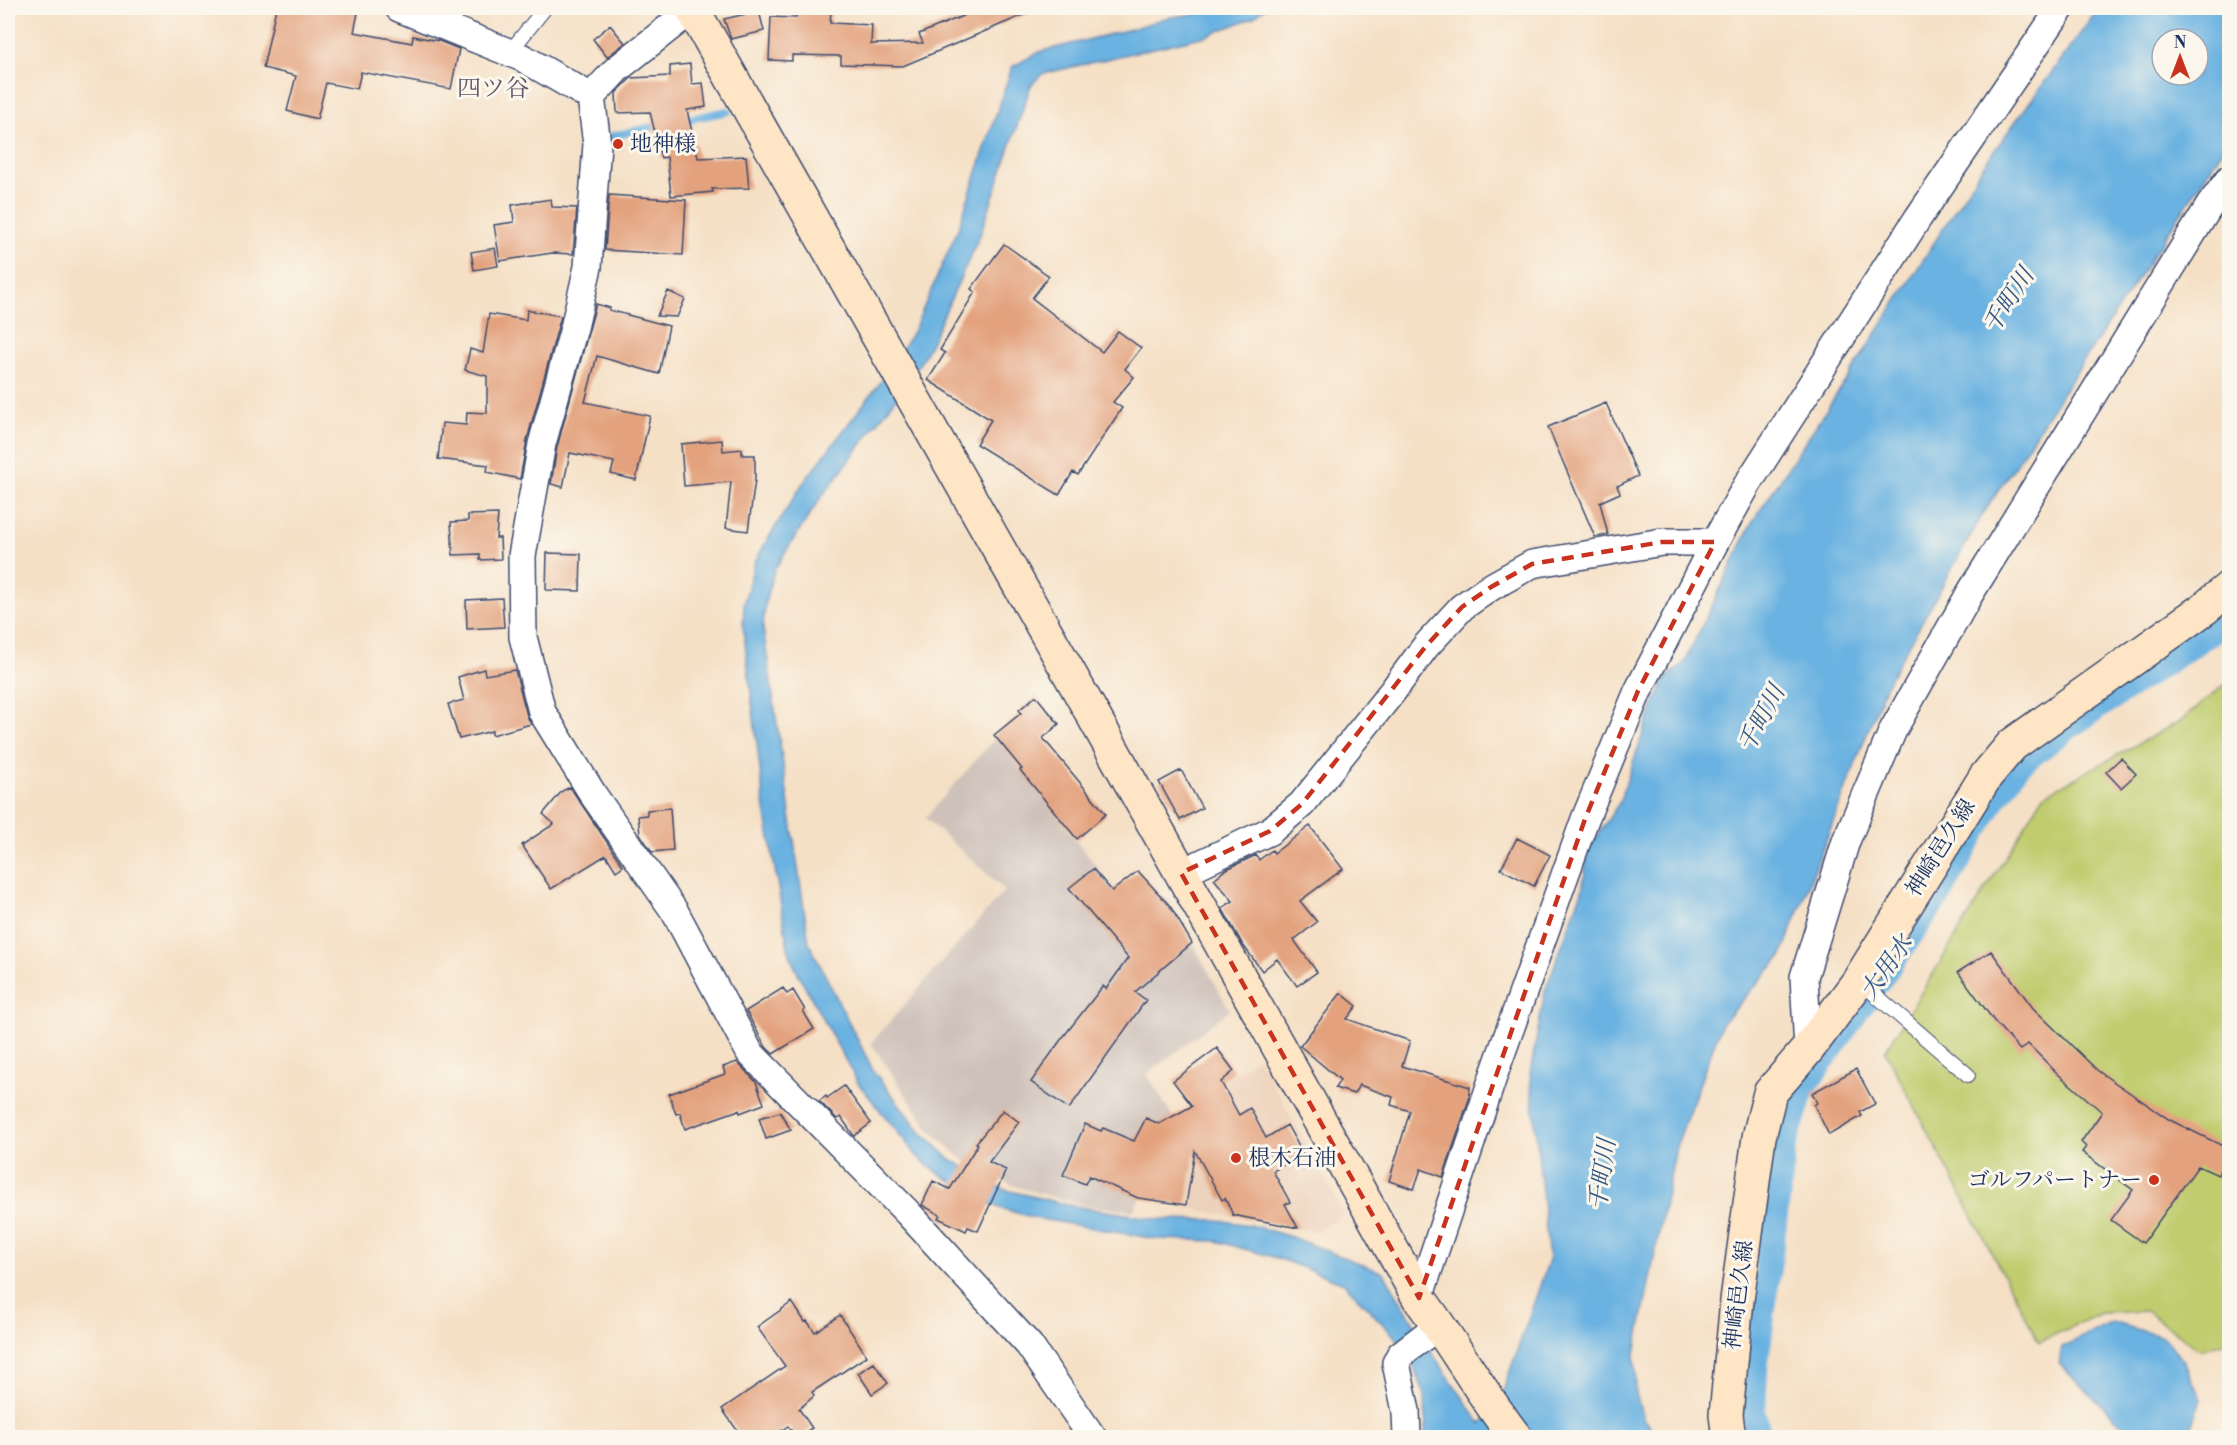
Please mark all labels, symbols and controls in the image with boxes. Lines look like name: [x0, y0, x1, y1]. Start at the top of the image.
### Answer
north arrow: [2150, 27, 2210, 87]
text: N: [2174, 33, 2187, 53]
district label: 四ツ谷: [457, 74, 529, 104]
place label: 地神様: [630, 131, 696, 158]
marker: 地神様: [611, 137, 625, 151]
water label: 千町川: [1977, 260, 2043, 339]
water label: 千町川: [1732, 678, 1794, 758]
street label: 神崎邑久線: [1900, 794, 1982, 902]
water label: 大用水: [1854, 928, 1921, 1006]
water label: 千町川: [1583, 1134, 1623, 1213]
place label: 根木石油: [1248, 1145, 1336, 1172]
marker: 根木石油: [1229, 1151, 1243, 1165]
place label: ゴルフパートナー: [1968, 1167, 2142, 1194]
marker: ゴルフパートナー: [2147, 1173, 2161, 1187]
street label: 神崎邑久線: [1719, 1239, 1759, 1351]

